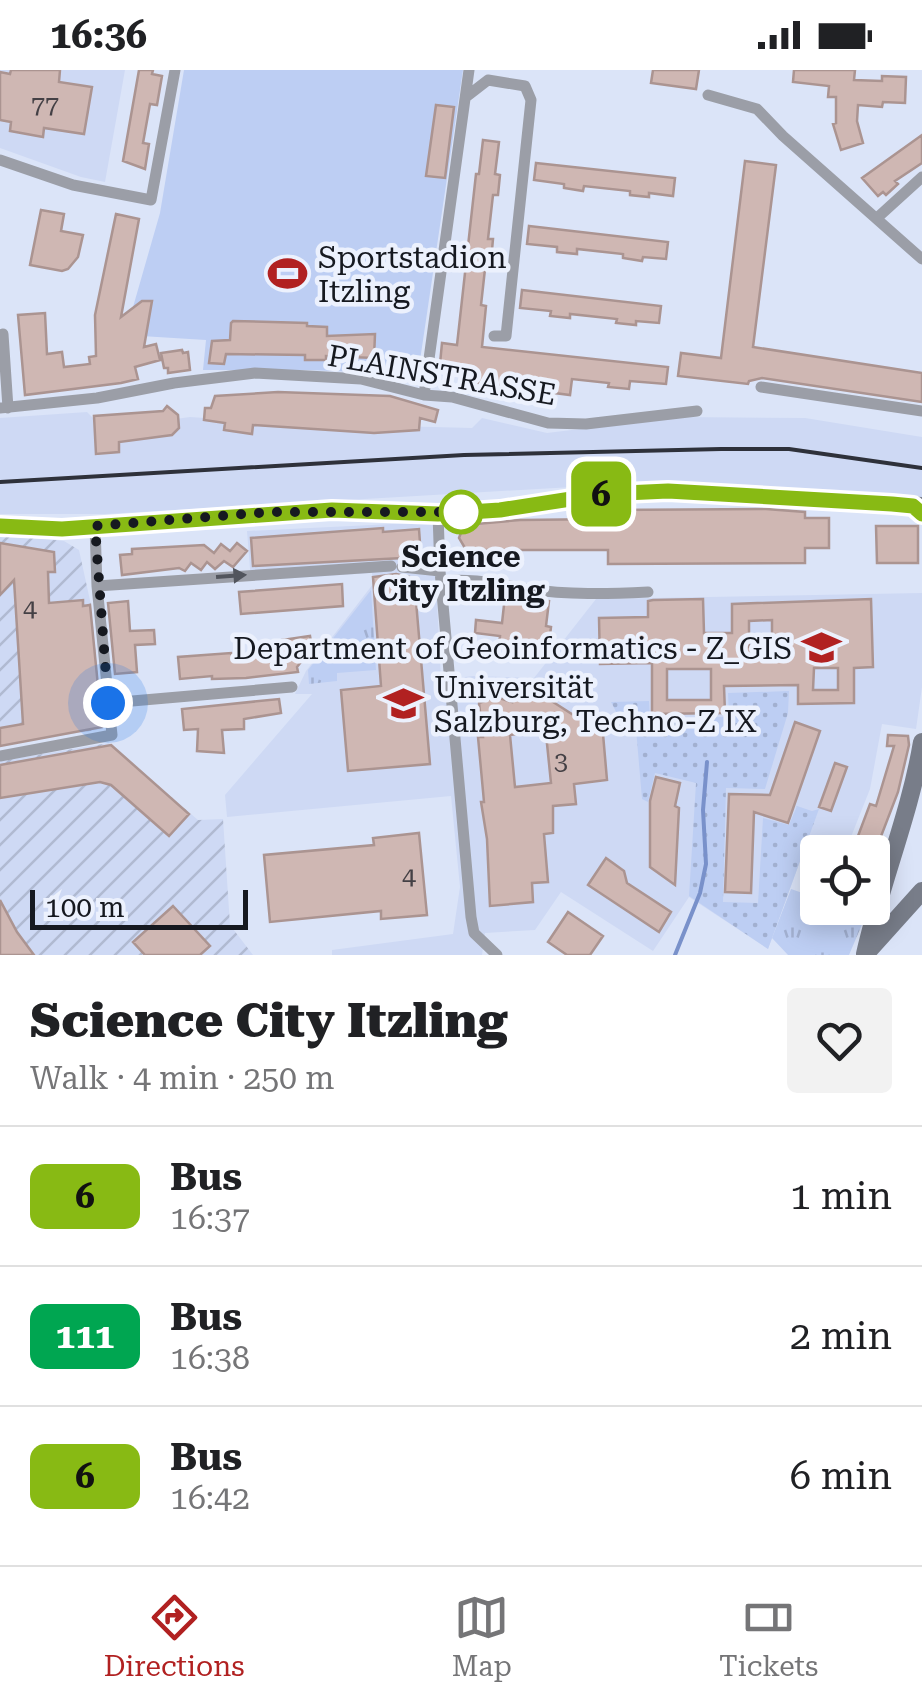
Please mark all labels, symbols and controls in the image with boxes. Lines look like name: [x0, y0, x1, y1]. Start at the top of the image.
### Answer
text: 16:36: [50, 13, 147, 57]
house number: 77: [31, 90, 59, 119]
place label: Sportstadion Itzling: [318, 240, 507, 309]
sports icon: Sportstadion Itzling: [267, 253, 309, 295]
street label: PLAINSTRASSE: [325, 338, 559, 412]
line badge: 6: [568, 462, 634, 526]
text: 6: [591, 474, 611, 515]
marker: Science City Itzling: [440, 491, 482, 533]
place label: Science City Itzling: [377, 539, 545, 608]
one-way arrow: [215, 567, 247, 583]
house number: 4: [23, 594, 37, 623]
school or university icon: Department of Geoinformatics - Z_GIS: [801, 627, 843, 669]
place label: Department of Geoinformatics - Z_GIS: [233, 631, 792, 666]
place label: Universität Salzburg, Techno-Z IX: [434, 670, 757, 739]
your location: [83, 678, 133, 728]
school or university icon: Universität Salzburg, Techno-Z IX: [383, 683, 425, 725]
house number: 3: [554, 747, 568, 776]
map controls: [800, 835, 890, 925]
button: locate: [800, 835, 890, 925]
house number: 4: [402, 862, 416, 891]
scale bar: [30, 885, 248, 930]
text: 100 m: [45, 891, 125, 924]
button: heart: [787, 988, 892, 1093]
text: Science City Itzling: [30, 993, 508, 1049]
text: Walk · 4 min · 250 m: [30, 1059, 334, 1097]
text: Bus: [170, 1155, 242, 1199]
text: 1 min: [790, 1174, 892, 1218]
text: 6: [75, 1176, 95, 1217]
text: 16:37: [170, 1199, 250, 1237]
text: Bus: [170, 1295, 242, 1339]
text: 2 min: [790, 1314, 892, 1358]
text: 111: [56, 1316, 114, 1357]
text: 16:38: [170, 1339, 250, 1377]
text: Bus: [170, 1435, 242, 1479]
text: 6 min: [790, 1454, 892, 1498]
text: 6: [75, 1456, 95, 1497]
text: 16:42: [170, 1479, 250, 1517]
tab: Directions: [104, 1590, 245, 1683]
tab: Map: [452, 1590, 512, 1683]
tab: Tickets: [719, 1590, 818, 1683]

